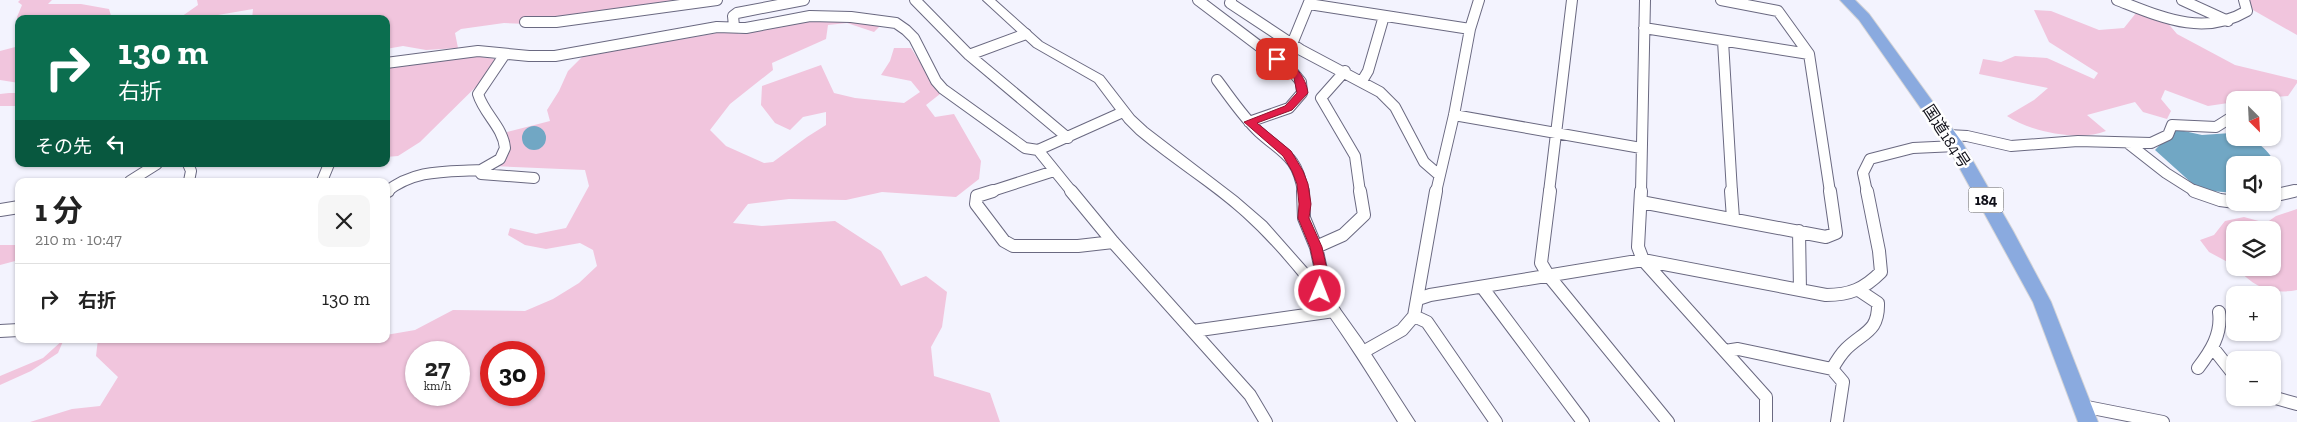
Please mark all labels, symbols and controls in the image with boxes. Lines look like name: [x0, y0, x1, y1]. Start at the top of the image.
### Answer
text: 130 m: [118, 31, 208, 73]
icon: right: [35, 35, 100, 100]
pin: [1256, 38, 1298, 80]
icon: arrive: [1263, 45, 1291, 73]
text: 右折: [118, 78, 162, 105]
north arrow: [2226, 91, 2281, 146]
map controls: [2226, 91, 2281, 406]
street label: 国道184号: [1919, 101, 1974, 171]
icon: left: [102, 130, 130, 158]
text: その先: [35, 135, 92, 158]
button: sound: [2226, 156, 2281, 211]
road number: 184: [1968, 188, 2004, 212]
text: 1 分: [35, 193, 83, 229]
button: close: [318, 195, 370, 247]
button: layers: [2226, 221, 2281, 276]
text: 210 m · 10:47: [35, 230, 122, 249]
position arrow: [1293, 264, 1345, 316]
icon: right: [35, 285, 63, 313]
button: +: [2226, 286, 2281, 341]
text: 130 m: [322, 287, 370, 310]
text: 右折: [78, 289, 116, 312]
speed limit sign: 30: [480, 341, 545, 406]
button: −: [2226, 351, 2281, 406]
text: 27: [425, 352, 450, 382]
text: km/h: [424, 379, 451, 393]

